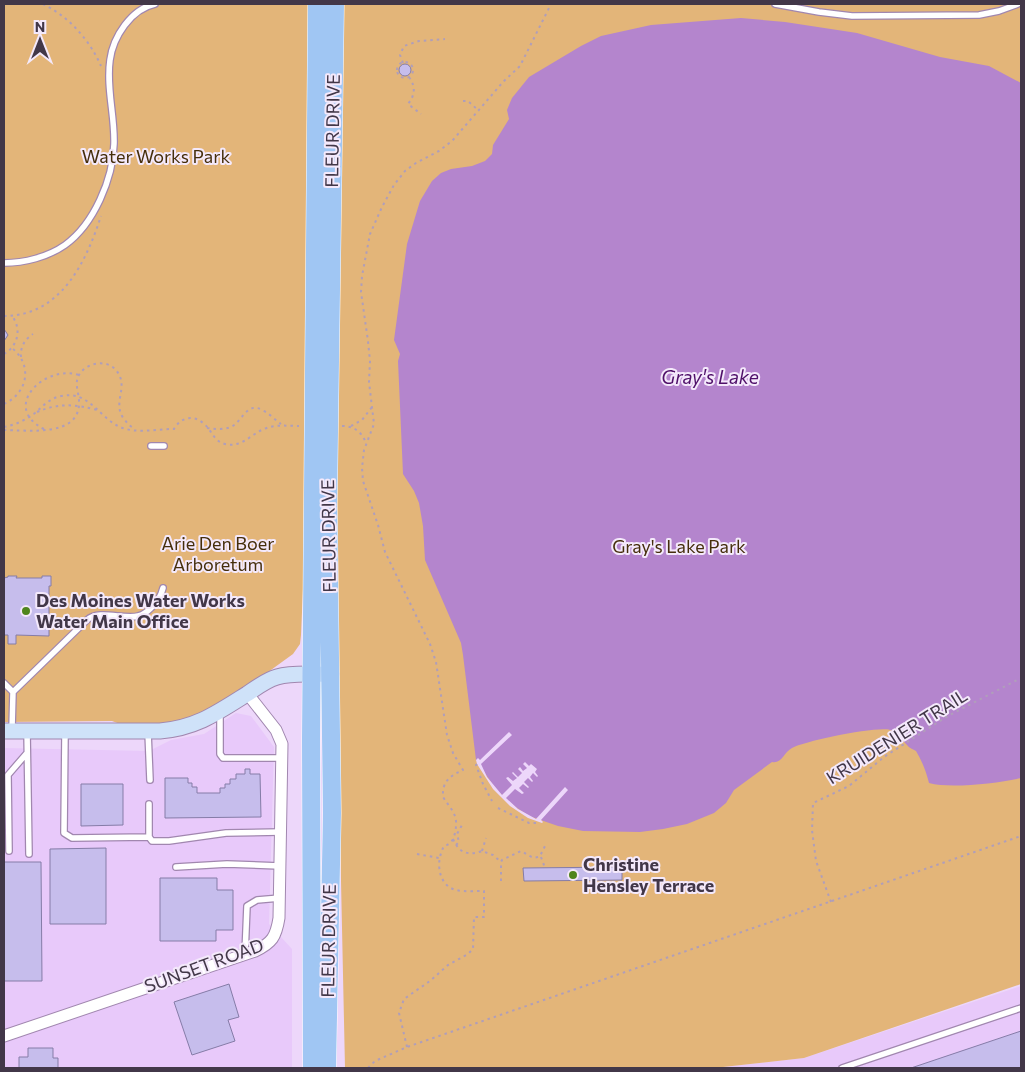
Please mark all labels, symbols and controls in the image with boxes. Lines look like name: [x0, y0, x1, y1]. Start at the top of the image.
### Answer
north arrow: [15, 15, 65, 65]
text: N: [35, 18, 45, 35]
street label: FLEUR DRIVE: [320, 74, 344, 188]
park label: Water Works Park: [82, 145, 230, 167]
water label: Gray's Lake: [661, 365, 759, 388]
street label: FLEUR DRIVE: [316, 479, 340, 593]
park label: Arie Den Boer Arboretum: [162, 532, 274, 575]
park label: Gray's Lake Park: [612, 535, 746, 557]
place label: Des Moines Water Works Water Main Office: [36, 589, 245, 632]
marker: Des Moines Water Works Water Main Office: [20, 605, 32, 617]
street label: KRUIDENIER TRAIL: [822, 684, 971, 788]
place label: Christine Hensley Terrace: [583, 853, 714, 896]
marker: Christine Hensley Terrace: [567, 869, 579, 881]
street label: FLEUR DRIVE: [316, 884, 340, 998]
street label: SUNSET ROAD: [141, 933, 266, 997]

